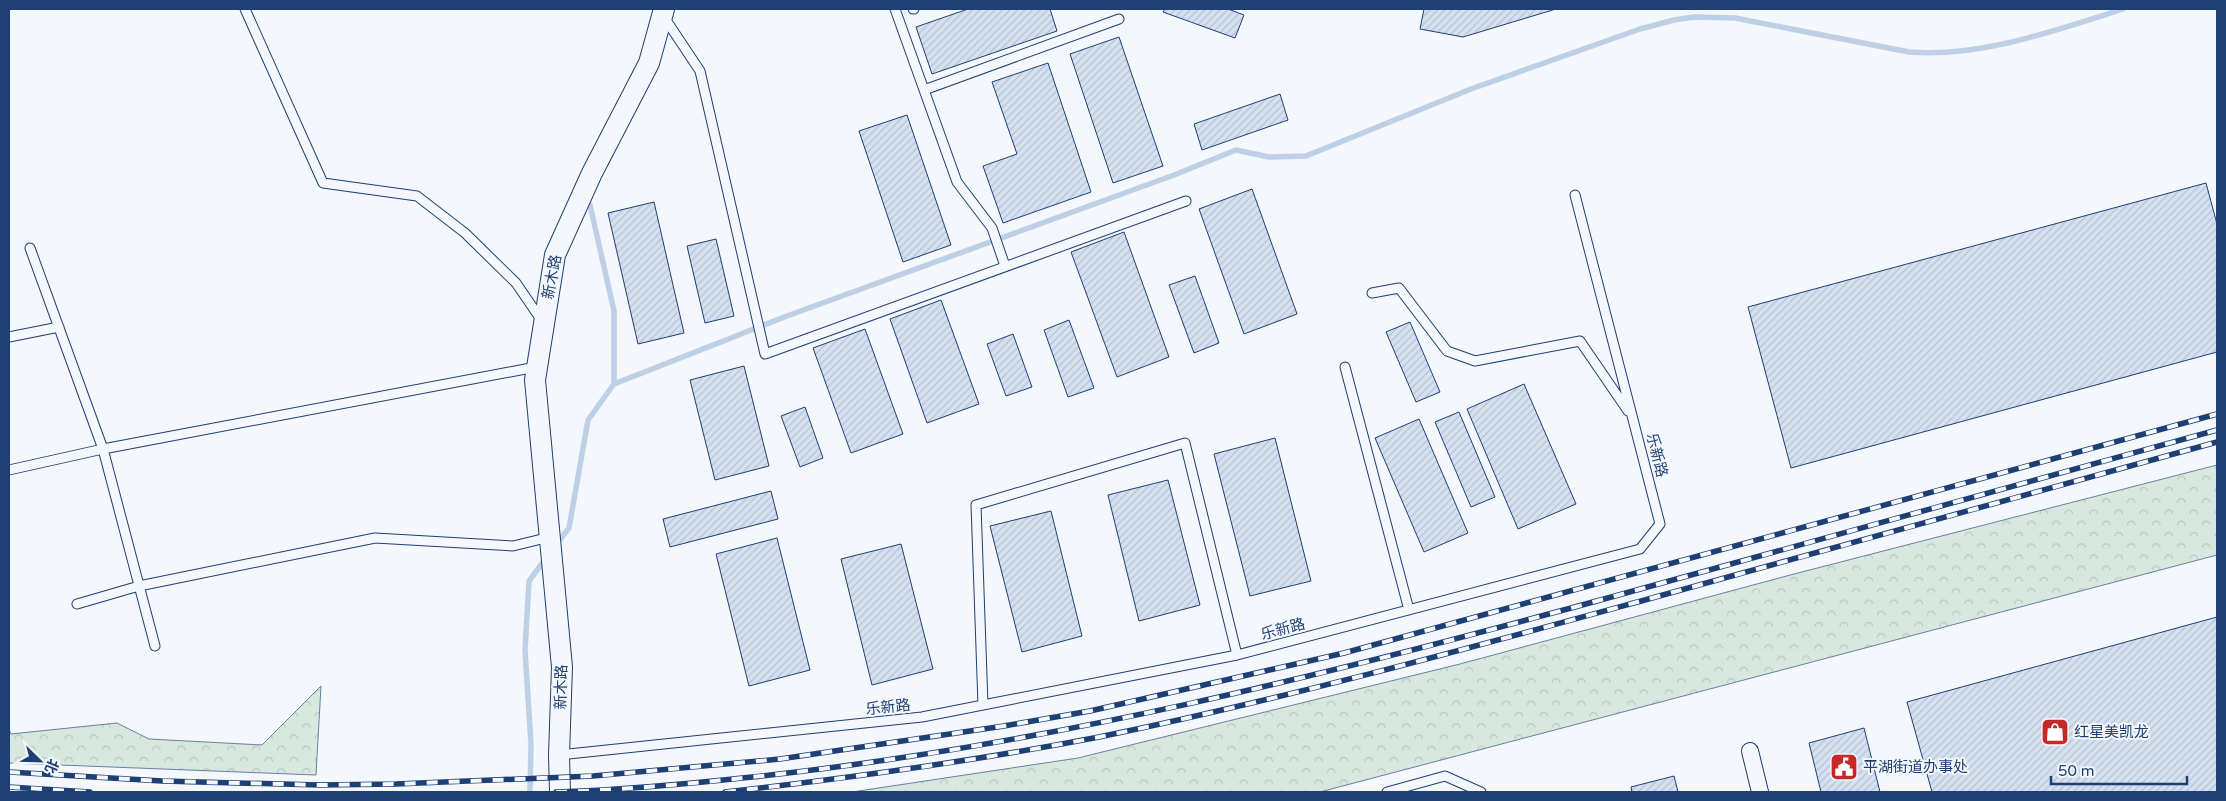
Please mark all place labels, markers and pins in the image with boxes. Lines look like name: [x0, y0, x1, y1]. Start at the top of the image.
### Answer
shop icon: 红星美凯龙: [2040, 717, 2070, 747]
place label: 红星美凯龙: [2074, 723, 2149, 741]
public building icon: 平湖街道办事处: [1829, 752, 1859, 782]
place label: 平湖街道办事处: [1863, 758, 1968, 776]

